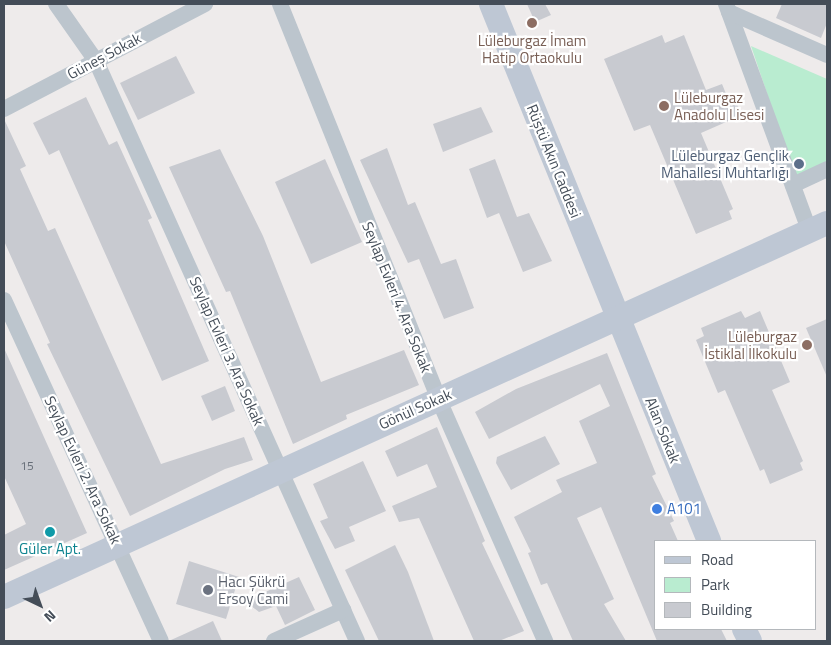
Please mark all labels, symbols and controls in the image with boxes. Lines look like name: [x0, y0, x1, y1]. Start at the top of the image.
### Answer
marker: Lüleburgaz İmam Hatip Ortaokulu: [526, 17, 538, 29]
street label: Güneş Sokak: [64, 29, 144, 83]
place label: Lüleburgaz İmam Hatip Ortaokulu: [478, 31, 586, 66]
place label: Lüleburgaz Anadolu Lisesi: [674, 88, 764, 123]
marker: Lüleburgaz Anadolu Lisesi: [658, 100, 670, 112]
street label: Rüştü Akın Caddesi: [523, 102, 585, 220]
place label: Lüleburgaz Gençlik Mahallesi Muhtarlığı: [661, 146, 789, 181]
marker: Lüleburgaz Gençlik Mahallesi Muhtarlığı: [793, 158, 805, 170]
street label: Seylap Evleri 4. Ara Sokak: [359, 219, 435, 375]
street label: Seylap Evleri 3. Ara Sokak: [186, 274, 268, 428]
place label: Lüleburgaz İstiklal İlkokulu: [704, 327, 797, 362]
marker: Lüleburgaz İstiklal İlkokulu: [801, 339, 813, 351]
street label: Gönül Sokak: [376, 385, 454, 433]
street label: Seylap Evleri 2. Ara Sokak: [41, 393, 125, 547]
street label: Alan Sokak: [642, 395, 684, 465]
house number: 15: [20, 459, 34, 473]
place label: A101: [667, 500, 701, 518]
marker: A101: [651, 503, 663, 515]
marker: Güler Apt.: [44, 526, 56, 538]
place label: Güler Apt.: [19, 540, 81, 558]
legend: [654, 540, 816, 630]
text: Road: [701, 548, 733, 571]
place label: Hacı Şükrü Ersoy Cami: [218, 572, 288, 607]
text: Park: [701, 573, 730, 596]
north arrow: [15, 580, 65, 630]
marker: Hacı Şükrü Ersoy Cami: [202, 584, 214, 596]
text: Building: [701, 598, 752, 621]
text: N: [40, 605, 61, 628]

